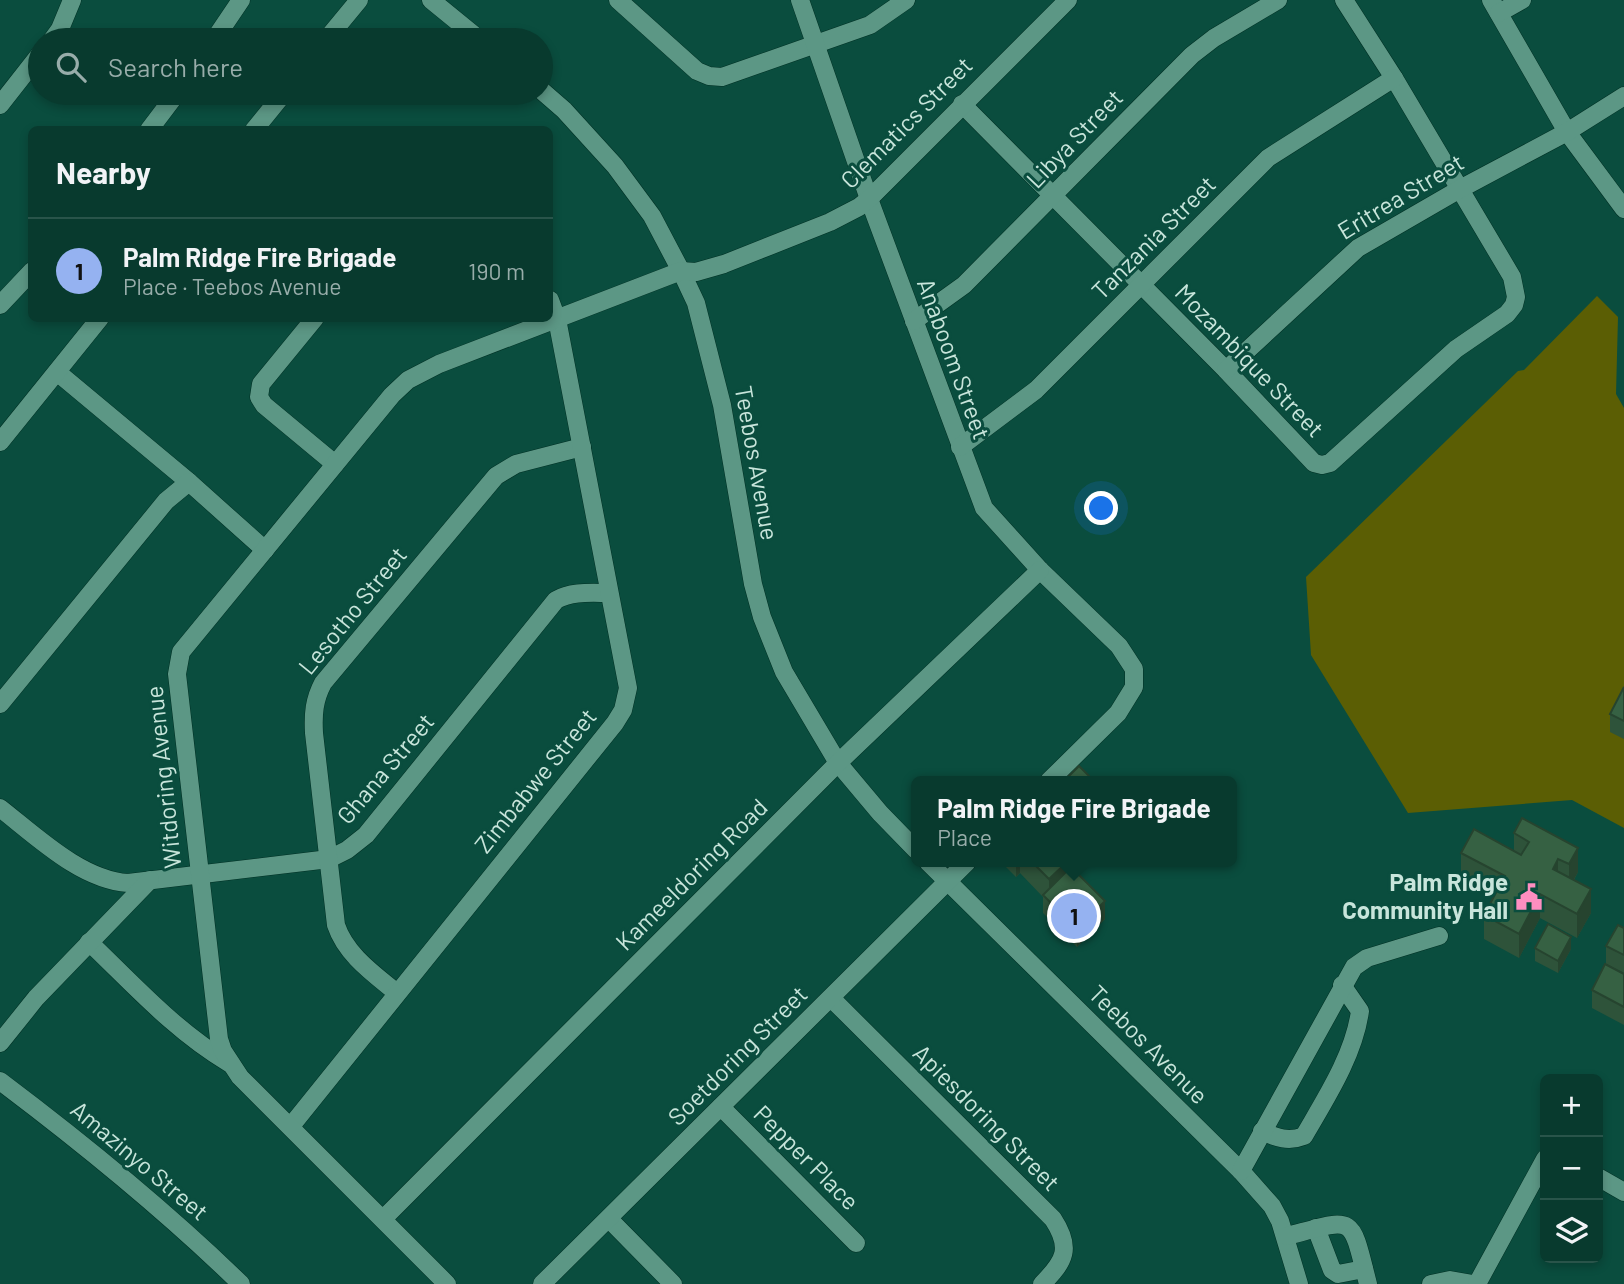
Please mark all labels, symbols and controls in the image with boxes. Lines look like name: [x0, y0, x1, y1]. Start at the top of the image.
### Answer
search box: [28, 28, 553, 105]
icon: search: [52, 48, 90, 86]
street label: Clematics Street: [834, 50, 978, 194]
text: Search here: [108, 51, 243, 82]
street label: Libya Street: [1020, 83, 1128, 193]
street label: Eritrea Street: [1332, 147, 1469, 245]
text: Nearby: [56, 154, 151, 190]
street label: Tanzania Street: [1085, 169, 1221, 305]
text: Palm Ridge Fire Brigade: [123, 241, 397, 272]
text: 1: [75, 257, 83, 285]
text: 190 m: [468, 257, 525, 285]
text: Place · Teebos Avenue: [123, 272, 342, 300]
street label: Anaboom Street: [912, 274, 997, 443]
street label: Mozambique Street: [1170, 277, 1330, 442]
street label: Teebos Avenue: [730, 383, 785, 542]
your location: [1084, 491, 1118, 525]
street label: Lesotho Street: [292, 540, 412, 680]
street label: Witdoring Avenue: [138, 684, 187, 870]
street label: Zimbabwe Street: [468, 702, 602, 858]
street label: Ghana Street: [330, 707, 439, 829]
popup: [911, 776, 1237, 867]
street label: Kameeldoring Road: [609, 792, 773, 956]
text: Palm Ridge Fire Brigade: [937, 792, 1211, 823]
text: Place: [937, 823, 992, 851]
place label: Palm Ridge Community Hall: [1342, 867, 1508, 924]
public building icon: Palm Ridge Community Hall: [1514, 882, 1544, 912]
pin: 1: [1051, 890, 1097, 942]
street label: Teebos Avenue: [1084, 978, 1215, 1109]
street label: Soetdoring Street: [661, 979, 813, 1131]
street label: Apiesdoring Street: [908, 1038, 1066, 1196]
map controls: [1540, 1074, 1603, 1263]
button: +: [1540, 1074, 1603, 1137]
street label: Amazinyo Street: [65, 1094, 215, 1226]
street label: Pepper Place: [749, 1098, 866, 1215]
button: −: [1540, 1137, 1603, 1200]
button: layers: [1540, 1200, 1603, 1263]

